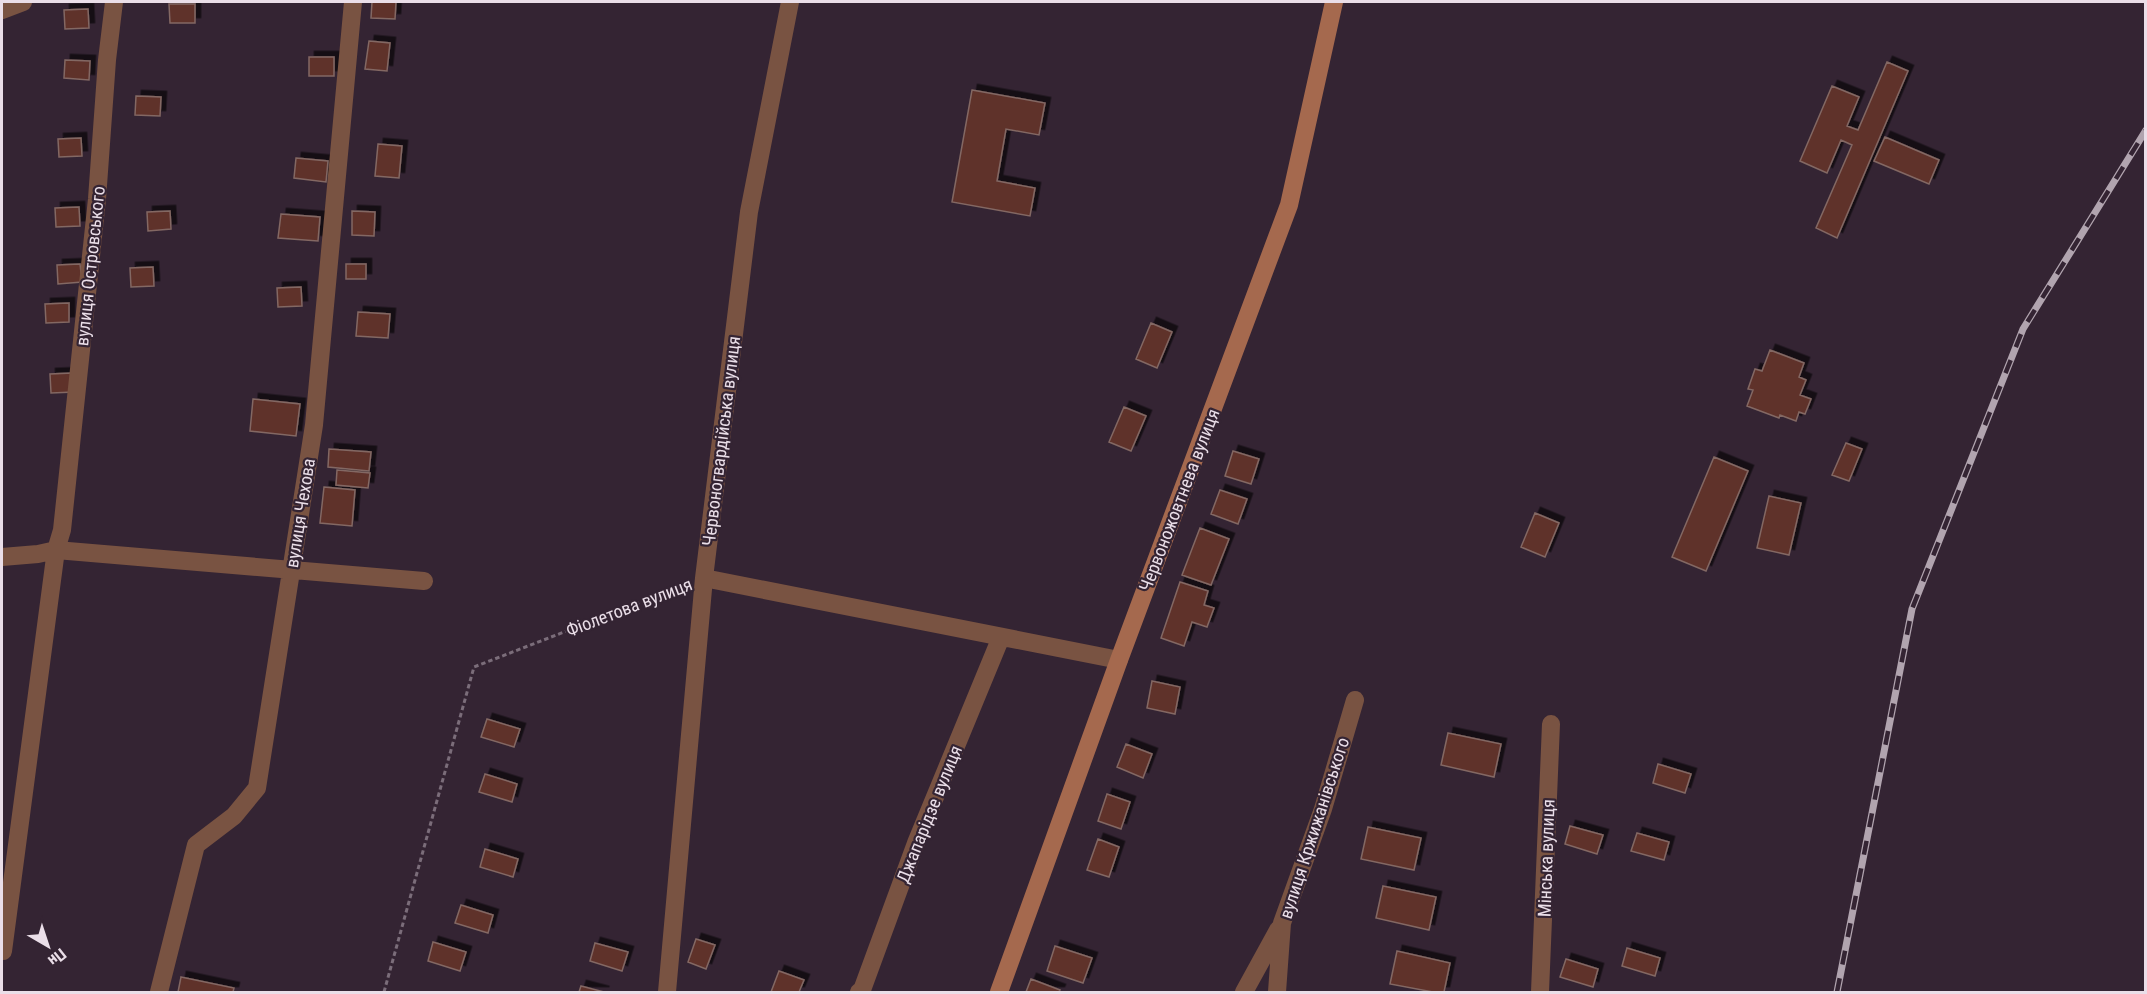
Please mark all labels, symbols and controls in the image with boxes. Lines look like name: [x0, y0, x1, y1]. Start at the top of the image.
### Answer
street label: вулиця Островського: [71, 185, 109, 347]
street label: Червоногвардійська вулиця: [698, 335, 744, 547]
street label: Червоножовтнева вулиця: [1134, 406, 1224, 594]
street label: вулиця Чехова: [281, 457, 319, 569]
street label: Фіолетова вулиця: [563, 573, 695, 641]
street label: вулиця Кржижанівського: [1275, 735, 1353, 921]
street label: Джапарідзе вулиця: [892, 742, 966, 886]
street label: Мінська вулиця: [1533, 799, 1559, 917]
north arrow: [18, 916, 78, 976]
text: Пн: [44, 944, 70, 970]

